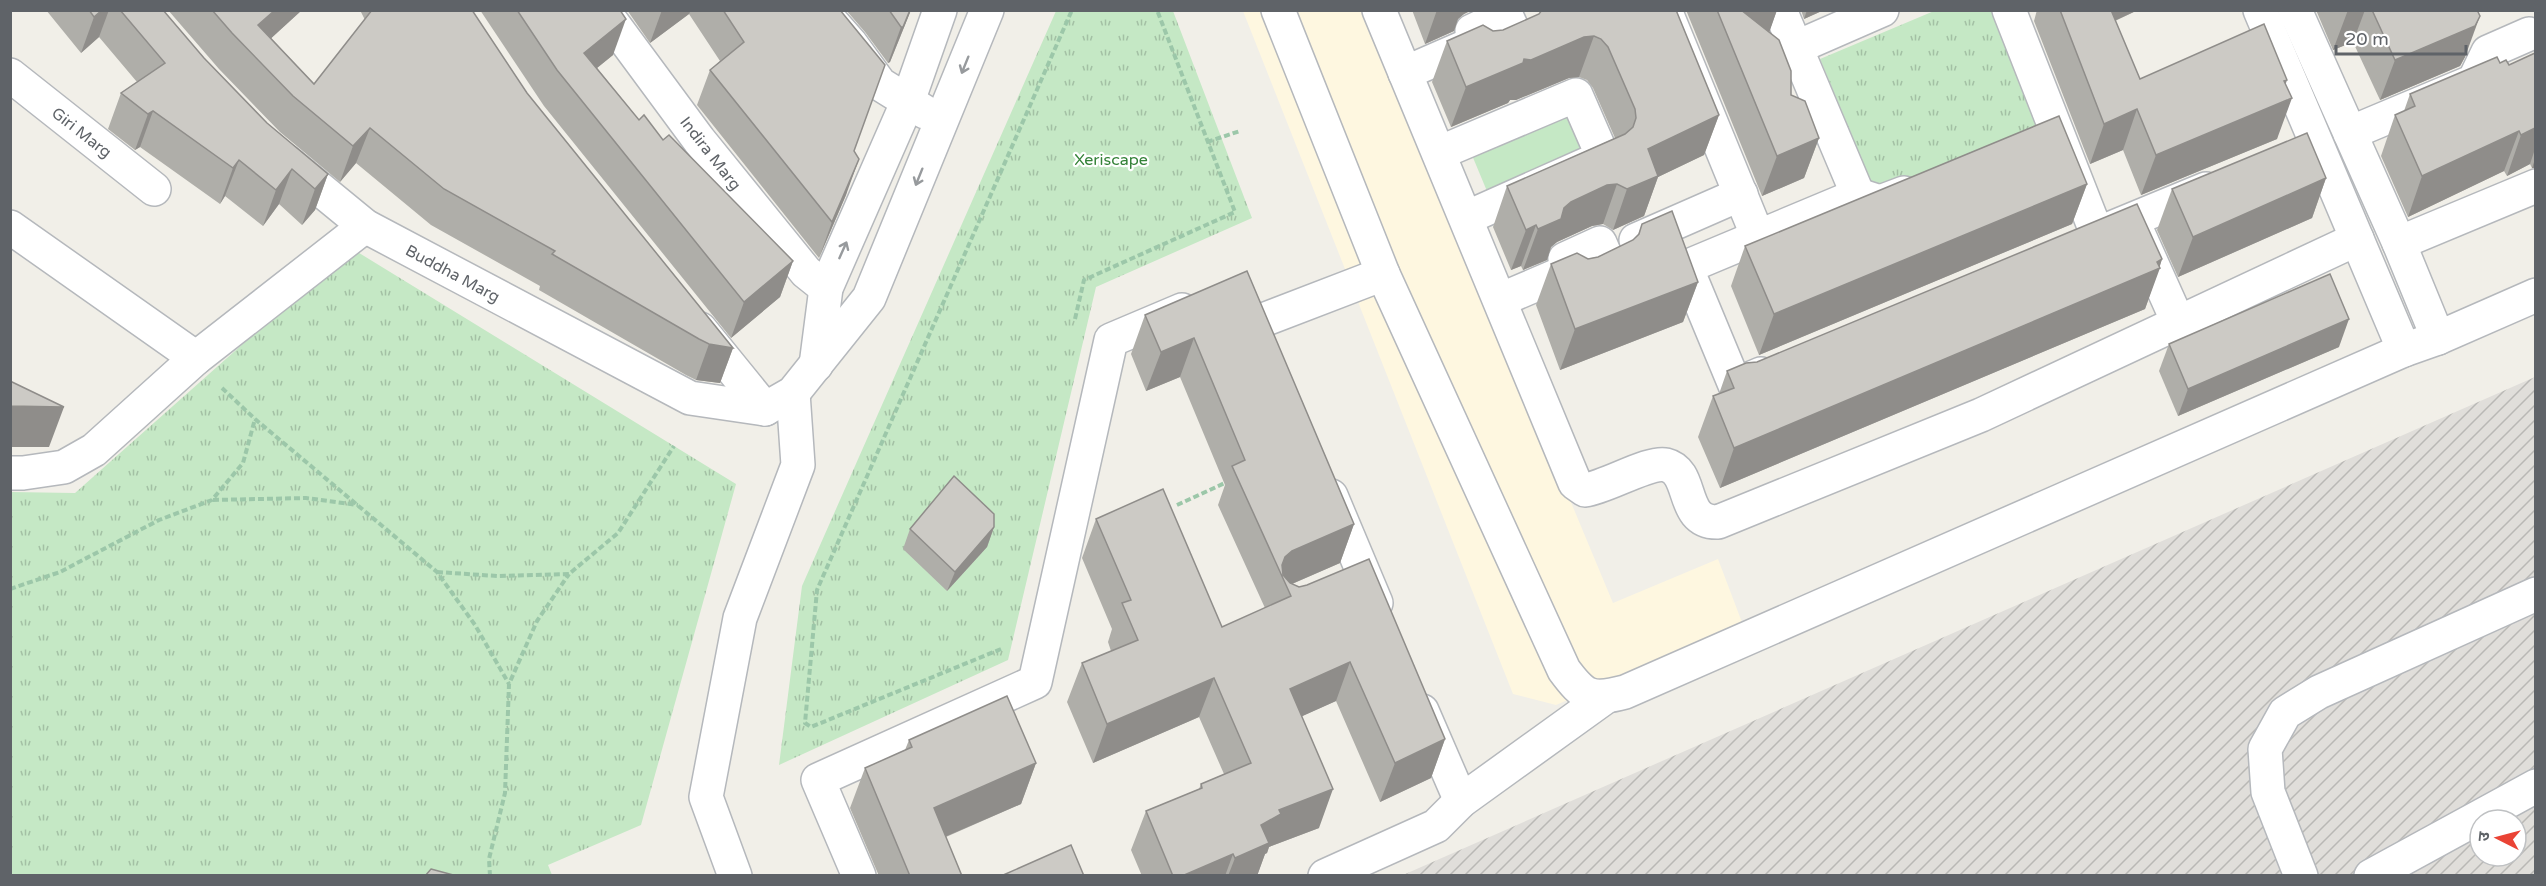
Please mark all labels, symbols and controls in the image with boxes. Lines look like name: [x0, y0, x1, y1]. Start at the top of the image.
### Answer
scale bar: [2336, 18, 2466, 56]
text: 20 m: [2345, 28, 2389, 50]
one-way arrow: [959, 55, 970, 74]
street label: Giri Marg: [47, 103, 115, 162]
street label: Indira Marg: [675, 113, 745, 194]
park label: Xeriscape: [1074, 150, 1148, 170]
one-way arrow: [913, 167, 924, 186]
street label: Buddha Marg: [402, 241, 503, 307]
one-way arrow: [838, 241, 850, 259]
north arrow: [2468, 808, 2528, 868]
text: उ: [2474, 830, 2495, 842]

